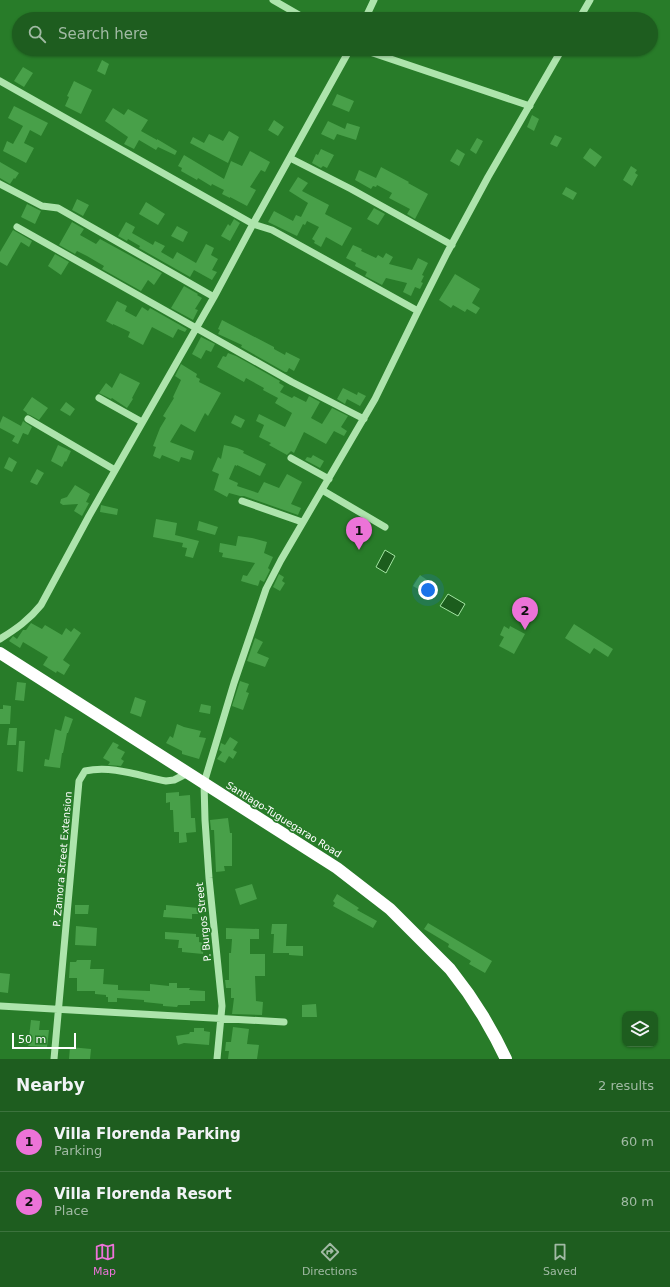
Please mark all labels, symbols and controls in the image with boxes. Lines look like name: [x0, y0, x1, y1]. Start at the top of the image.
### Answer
search box: [12, 12, 658, 56]
icon: search: [26, 23, 48, 45]
text: Search here: [58, 25, 148, 43]
pin: 1: [346, 517, 372, 550]
your location: [418, 580, 438, 600]
pin: 2: [512, 597, 538, 630]
street label: Santiago-Tuguegarao Road: [224, 779, 343, 860]
street label: P. Zamora Street Extension: [51, 791, 74, 927]
street label: P. Burgos Street: [194, 882, 213, 962]
map controls: [622, 1011, 658, 1047]
button: layers: [622, 1011, 658, 1047]
scale bar: [12, 1031, 76, 1050]
text: 50 m: [18, 1033, 46, 1046]
text: Nearby: [16, 1075, 85, 1095]
text: 2 results: [598, 1078, 654, 1093]
text: Villa Florenda Parking: [54, 1125, 241, 1143]
text: 1: [24, 1134, 34, 1149]
text: 60 m: [621, 1134, 654, 1149]
text: Parking: [54, 1143, 102, 1158]
text: Villa Florenda Resort: [54, 1185, 232, 1203]
text: 2: [24, 1194, 34, 1209]
text: 80 m: [621, 1194, 654, 1209]
text: Place: [54, 1203, 89, 1218]
tab: Map: [93, 1241, 116, 1278]
tab: Directions: [302, 1241, 357, 1278]
tab: Saved: [543, 1241, 577, 1278]

